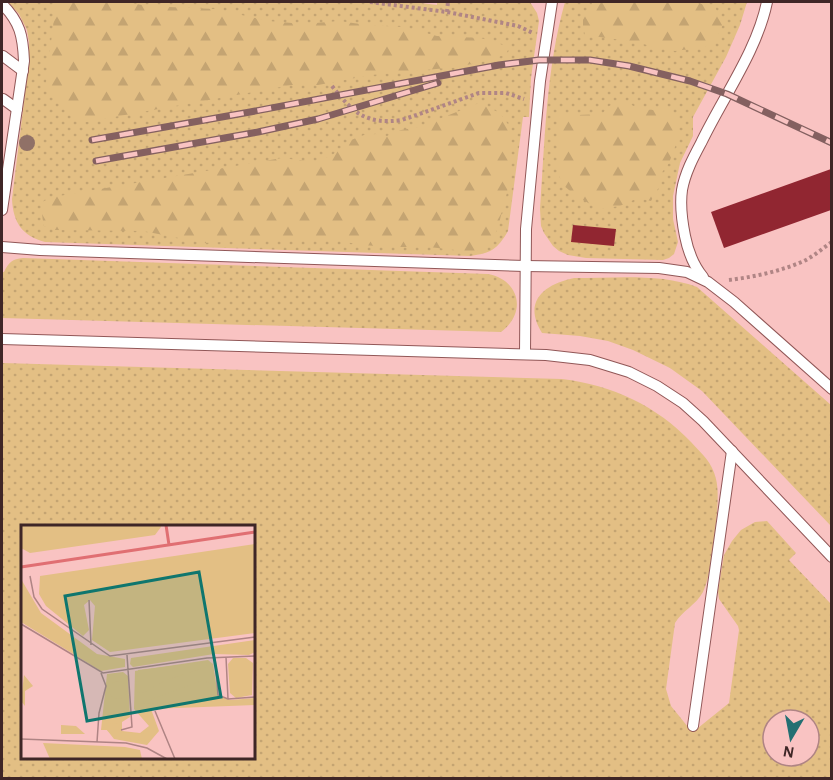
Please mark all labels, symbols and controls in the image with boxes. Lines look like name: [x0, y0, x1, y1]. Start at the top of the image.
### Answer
inset map: [21, 525, 255, 759]
north arrow: [761, 708, 821, 768]
text: N: [782, 743, 795, 761]

